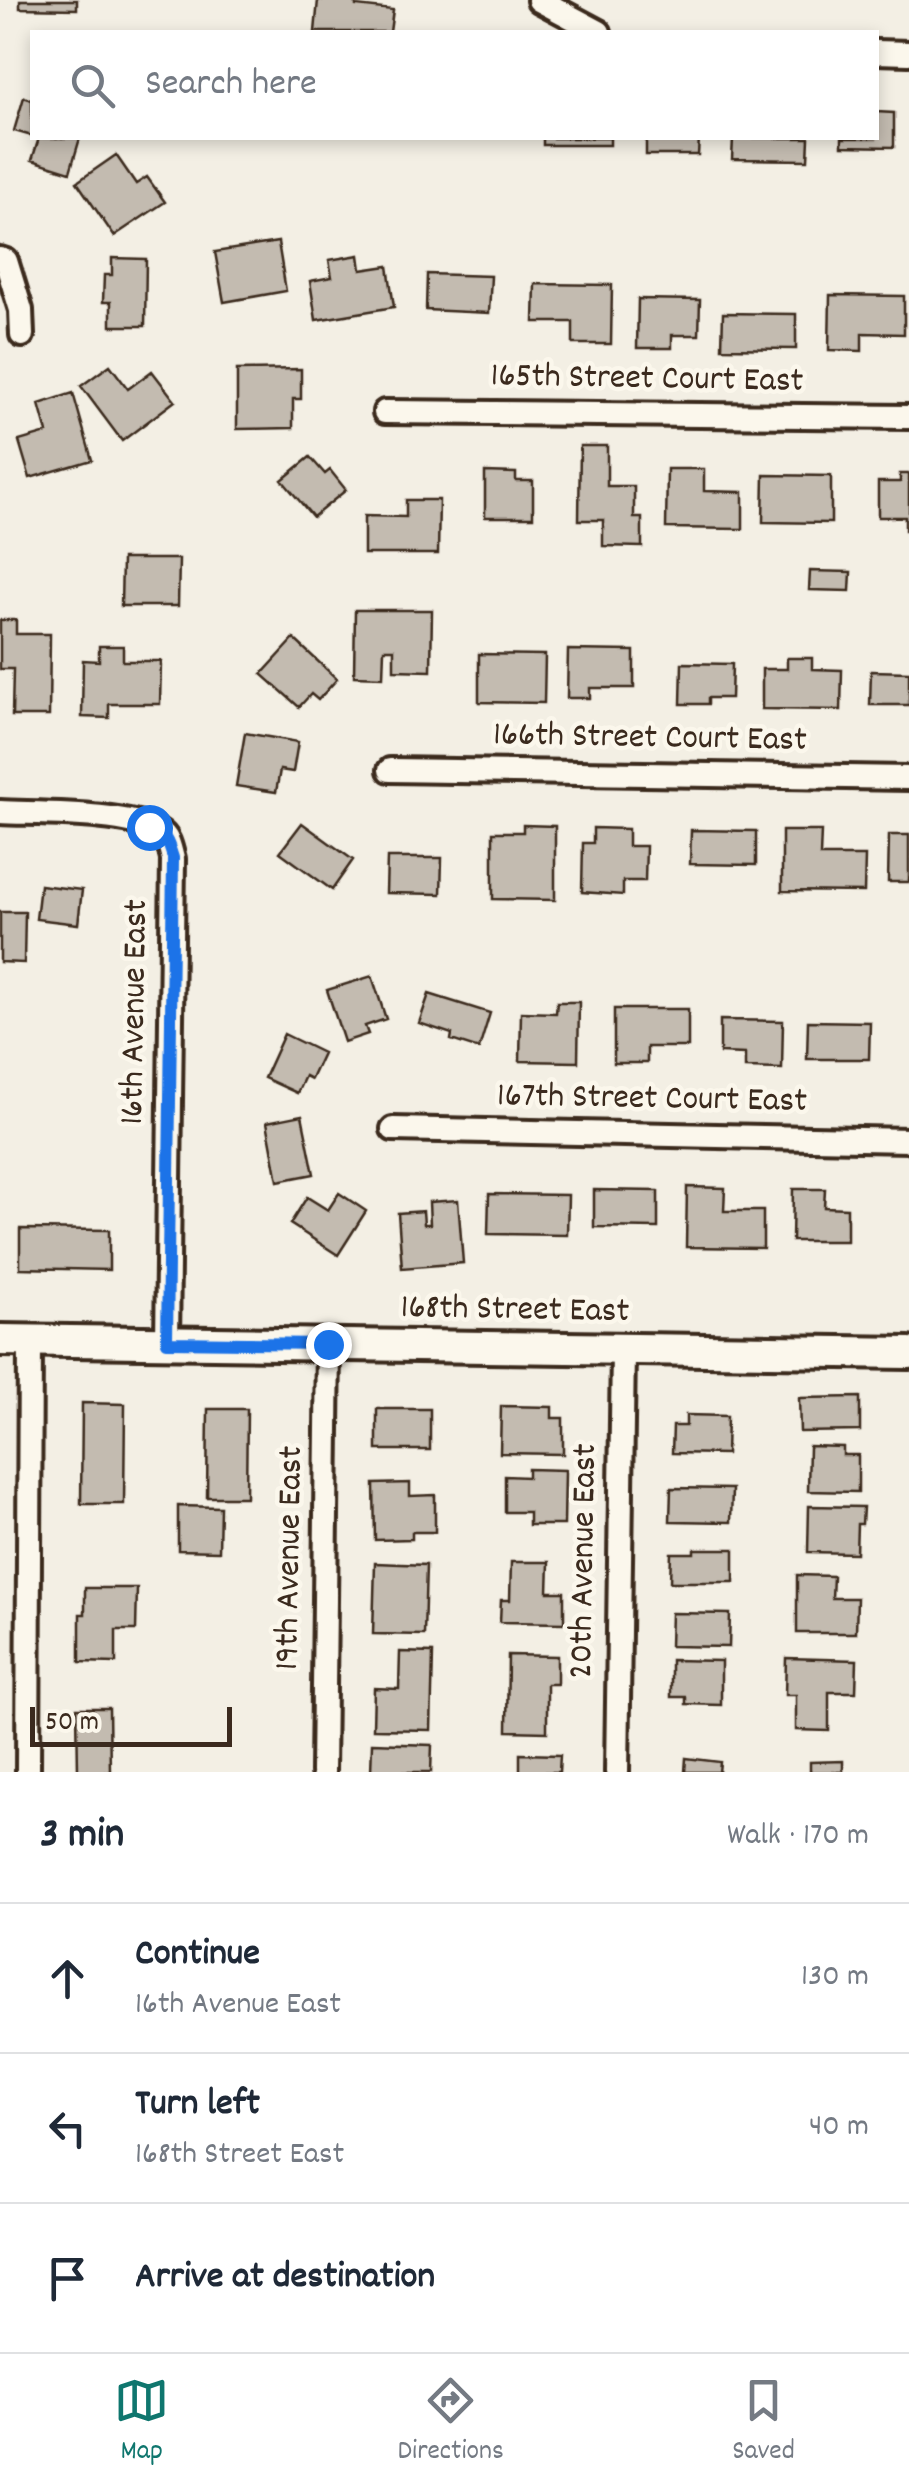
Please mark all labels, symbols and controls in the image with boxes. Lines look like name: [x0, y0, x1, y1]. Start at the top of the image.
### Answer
search box: [30, 30, 879, 140]
icon: search: [65, 58, 120, 113]
text: Search here: [145, 58, 317, 113]
street label: 165th Street Court East: [490, 352, 804, 408]
street label: 166th Street Court East: [493, 711, 807, 767]
route start: [127, 805, 173, 851]
street label: 16th Avenue East: [109, 899, 163, 1125]
street label: 167th Street Court East: [497, 1072, 808, 1128]
street label: 168th Street East: [400, 1284, 630, 1338]
route end: [306, 1322, 352, 1368]
street label: 20th Avenue East: [558, 1443, 612, 1679]
street label: 19th Avenue East: [264, 1445, 318, 1671]
scale bar: [30, 1702, 232, 1746]
text: 50 m: [45, 1704, 99, 1744]
text: 3 min: [40, 1807, 124, 1867]
text: Walk · 170 m: [727, 1814, 869, 1860]
text: Continue: [135, 1928, 260, 1983]
icon: ahead: [40, 1951, 95, 2006]
text: 130 m: [801, 1955, 869, 2001]
text: 16th Avenue East: [135, 1983, 341, 2029]
text: Turn left: [135, 2078, 260, 2133]
icon: left: [40, 2101, 95, 2156]
text: 40 m: [809, 2105, 869, 2151]
text: 168th Street East: [135, 2133, 344, 2179]
icon: arrive: [40, 2251, 95, 2306]
text: Arrive at destination: [135, 2251, 435, 2306]
tab: Map: [114, 2373, 169, 2473]
tab: Directions: [398, 2373, 504, 2473]
tab: Saved: [732, 2373, 795, 2473]

